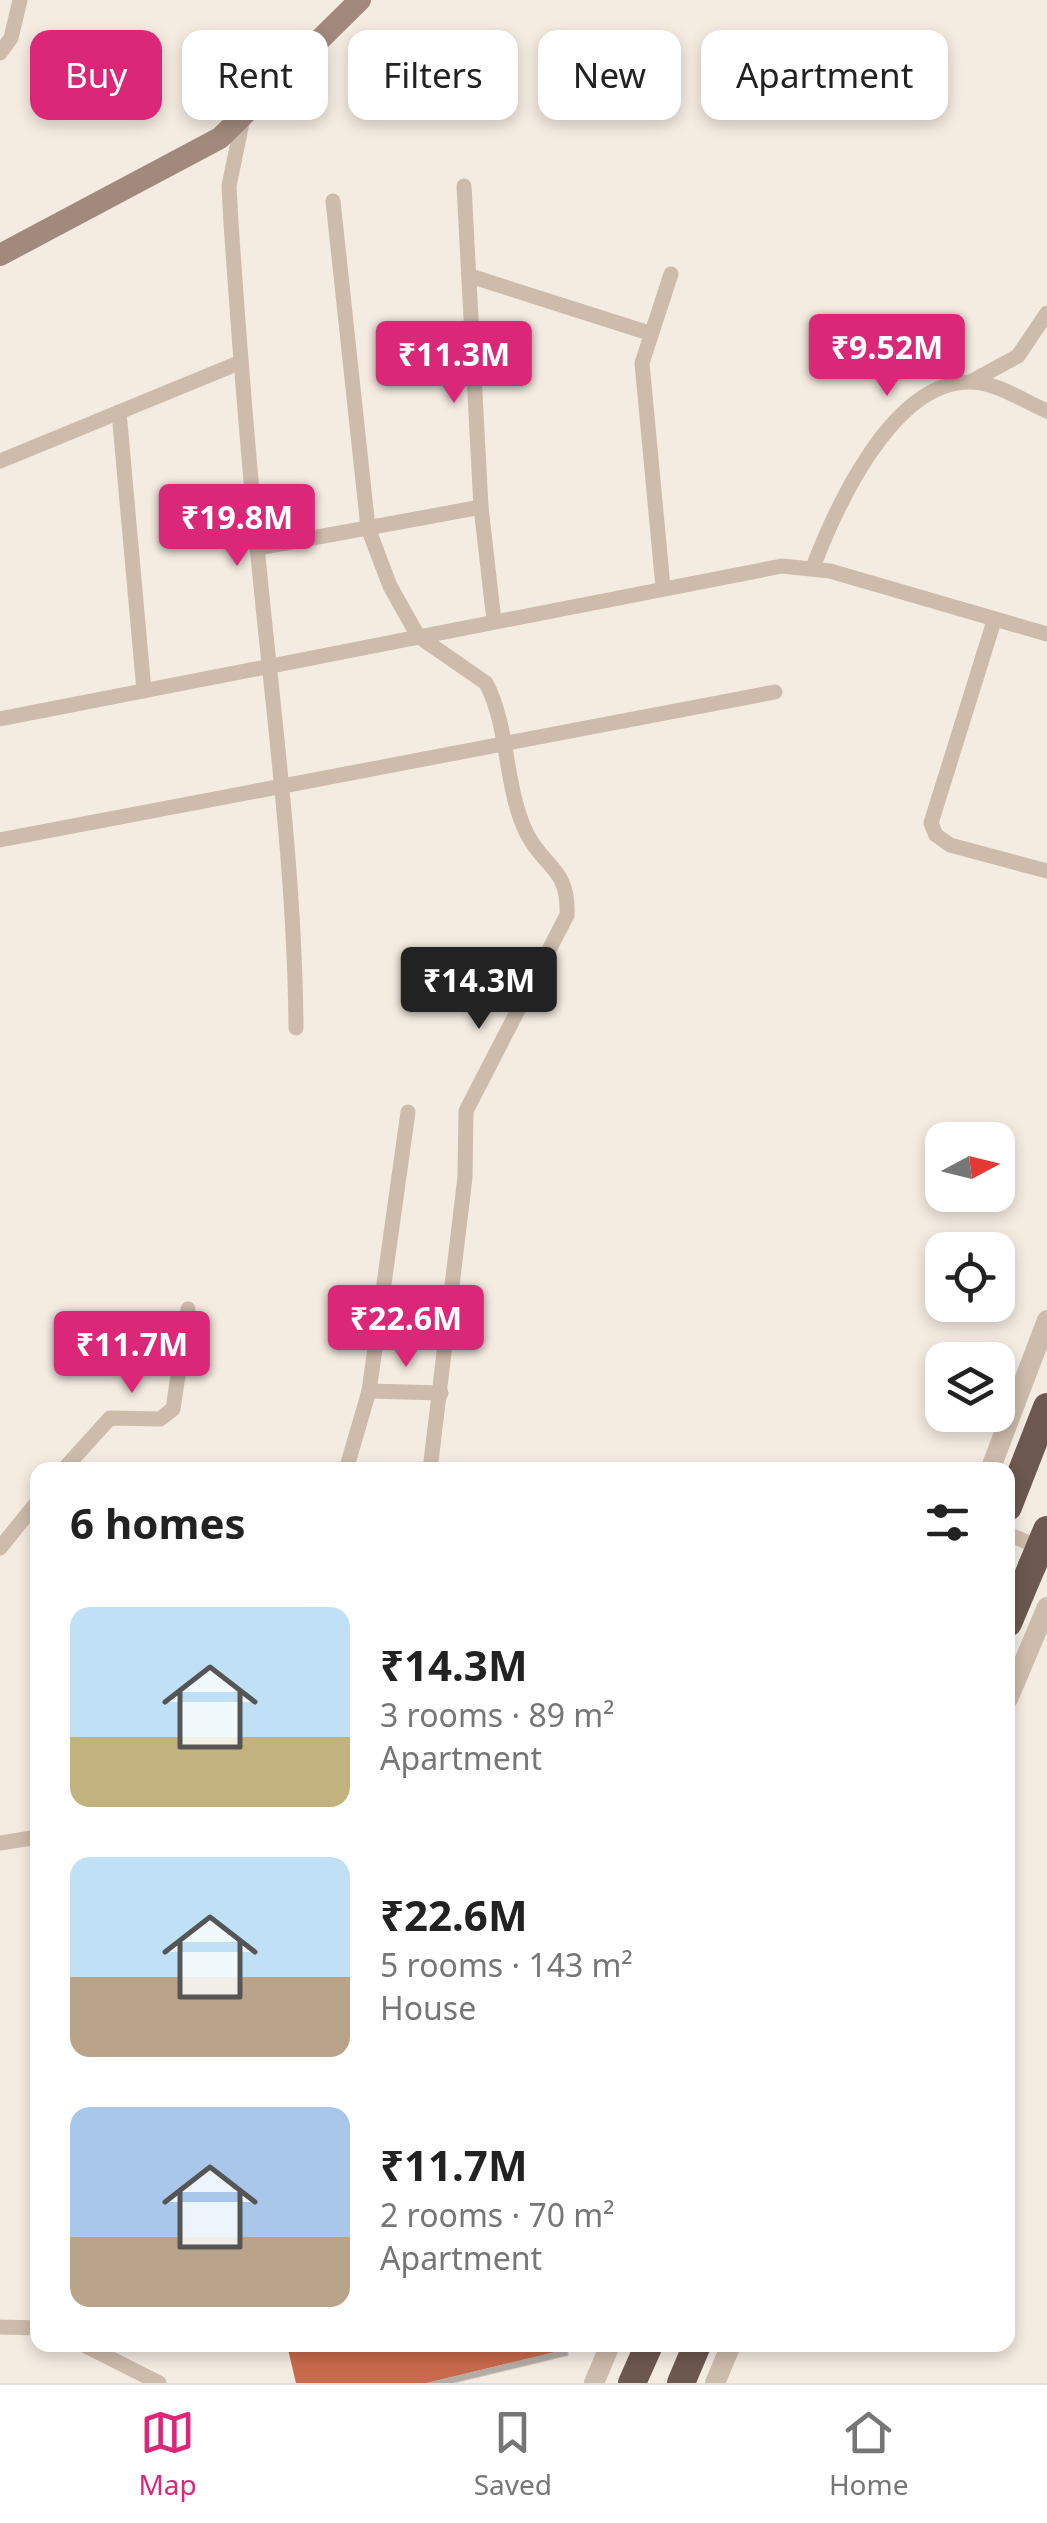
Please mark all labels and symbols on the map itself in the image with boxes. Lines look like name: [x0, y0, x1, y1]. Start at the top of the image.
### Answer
pin: ₹9.52M: [806, 314, 968, 399]
pin: ₹11.3M: [373, 321, 535, 406]
pin: ₹19.8M: [156, 484, 318, 569]
pin: ₹14.3M: [398, 947, 560, 1032]
north arrow: [925, 1122, 1015, 1212]
pin: ₹22.6M: [325, 1285, 487, 1370]
pin: ₹11.7M: [51, 1311, 213, 1396]

